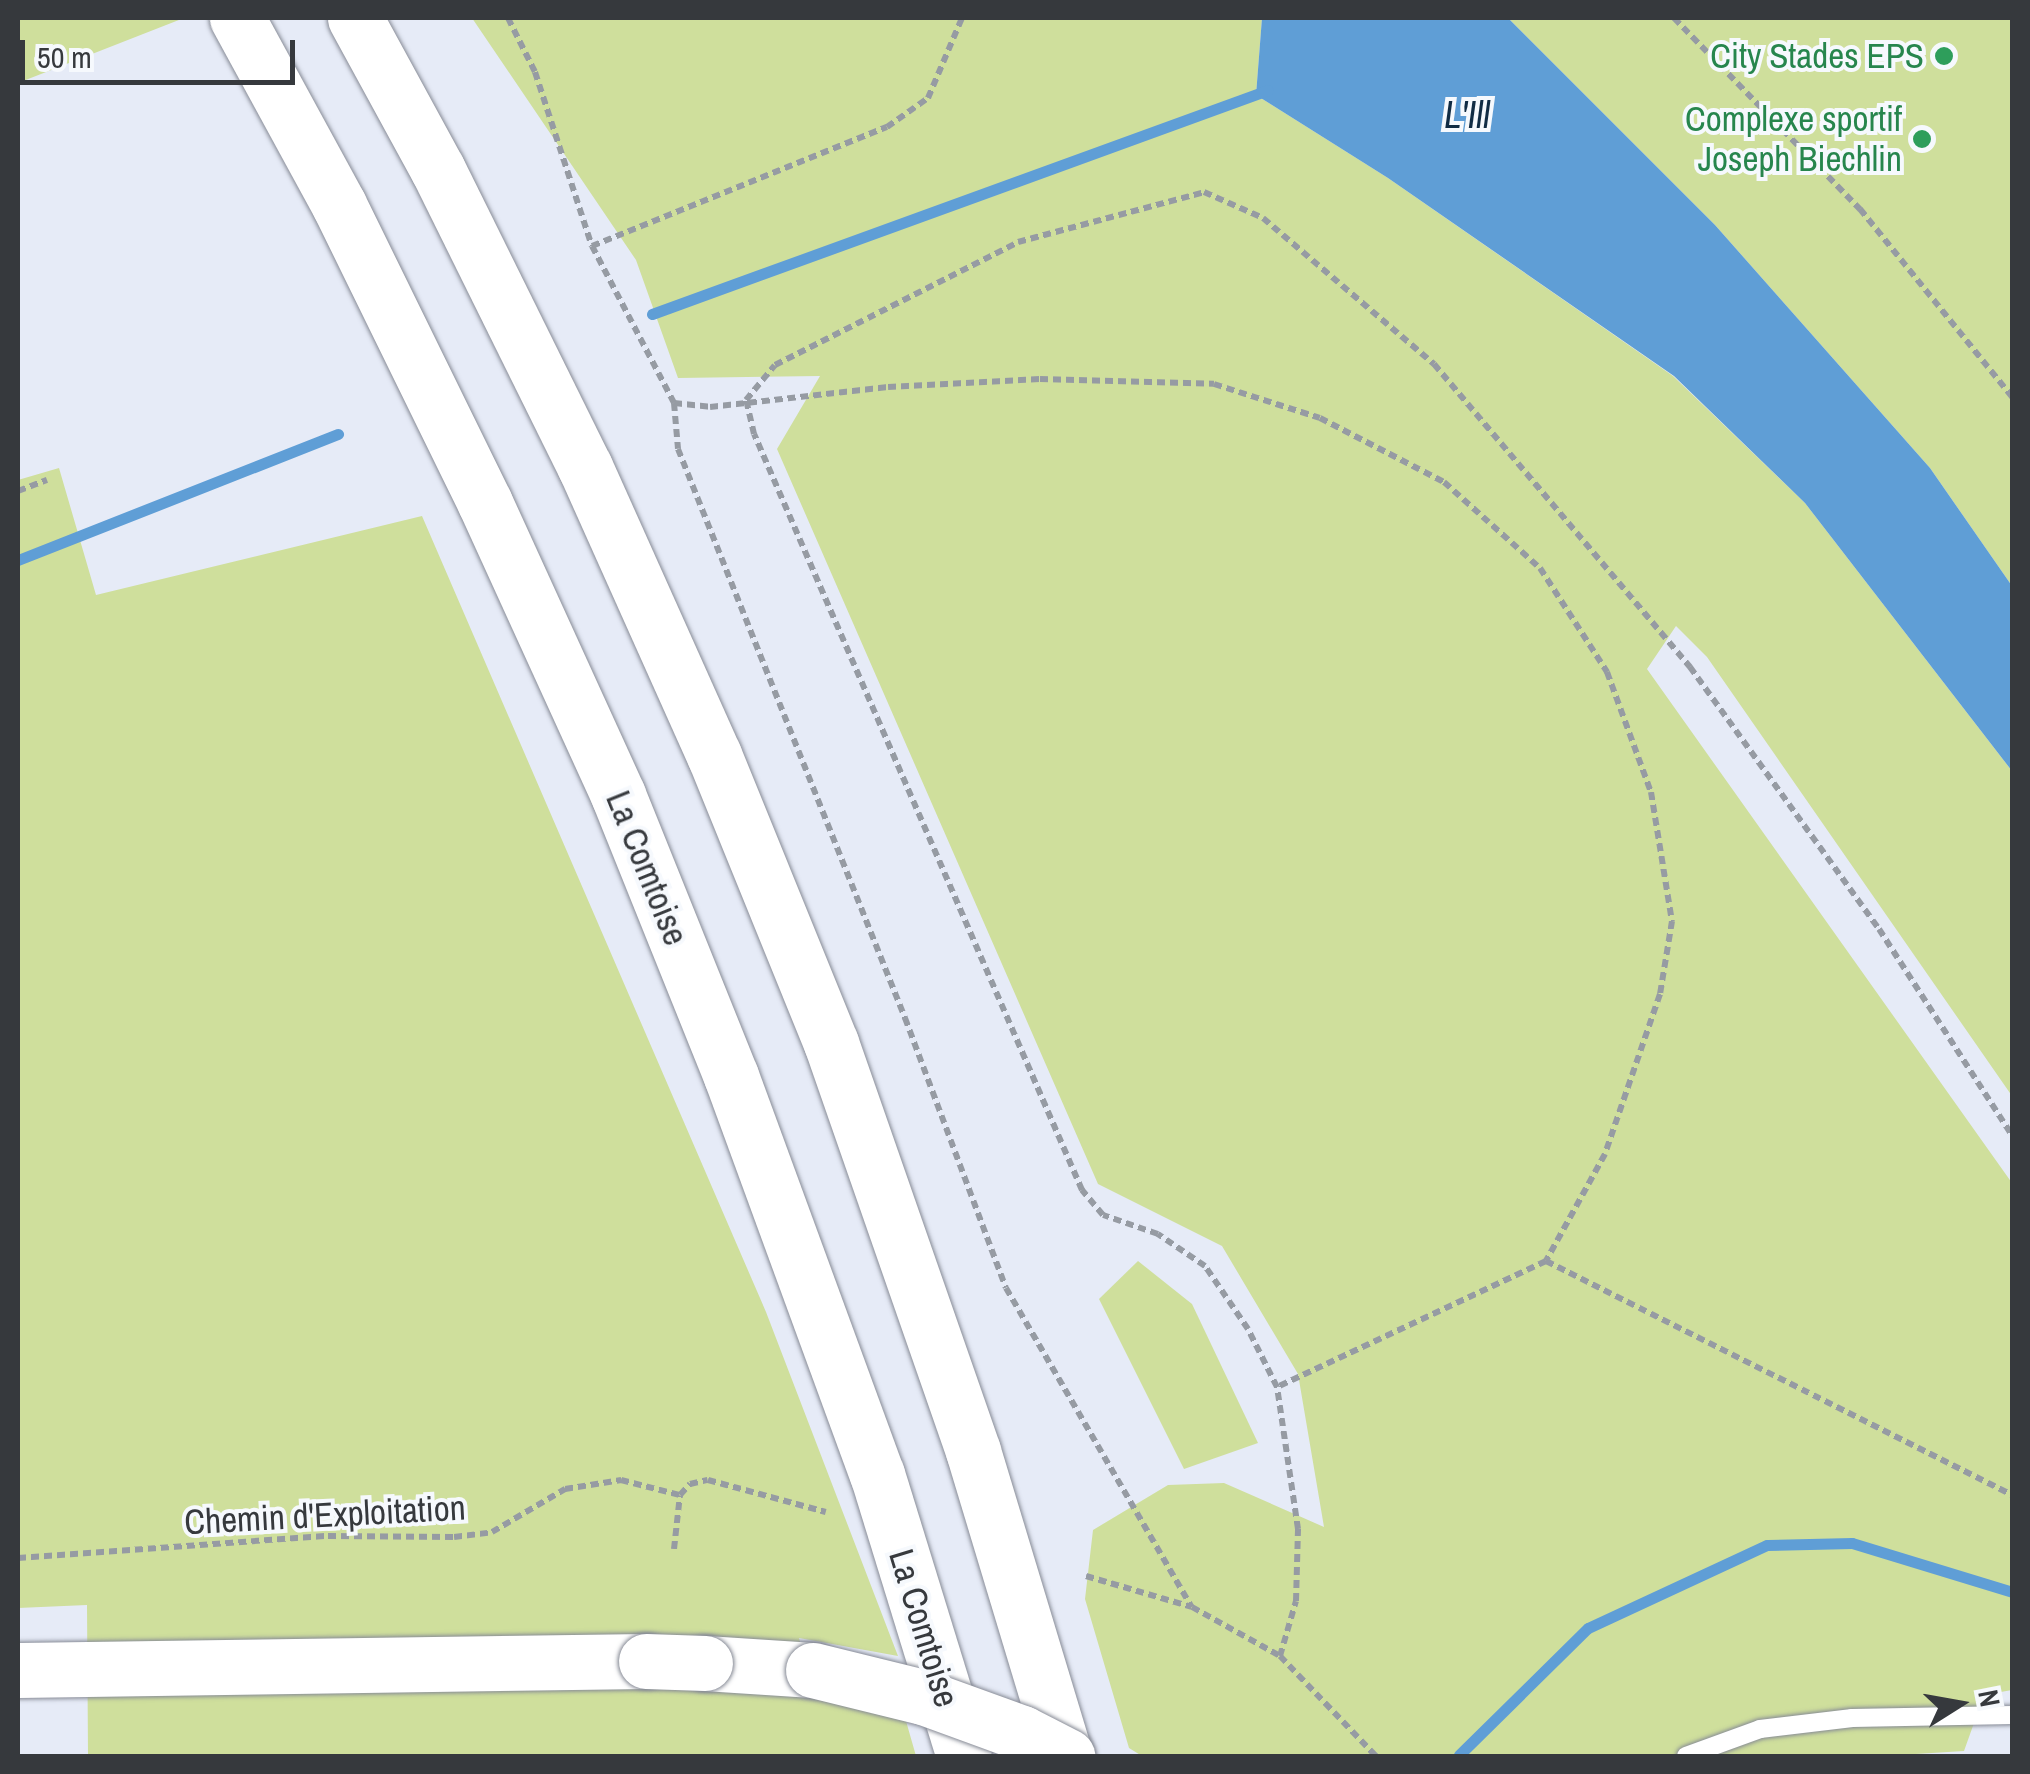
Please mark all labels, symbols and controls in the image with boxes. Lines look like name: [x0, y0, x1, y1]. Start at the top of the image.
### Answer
scale bar: [25, 20, 300, 82]
place label: City Stades EPS: [1710, 35, 1924, 77]
text: 50 m: [37, 37, 92, 77]
marker: City Stades EPS: [1933, 45, 1955, 67]
water label: L'Ill: [1444, 92, 1490, 138]
place label: Complexe sportif Joseph Biechlin: [1685, 98, 1902, 180]
marker: Complexe sportif Joseph Biechlin: [1911, 128, 1933, 150]
street label: La Comtoise: [597, 785, 697, 951]
street label: Chemin d'Exploitation: [183, 1487, 467, 1543]
street label: La Comtoise: [880, 1544, 968, 1712]
north arrow: [1910, 1654, 2010, 1754]
text: N: [1969, 1687, 2010, 1710]

